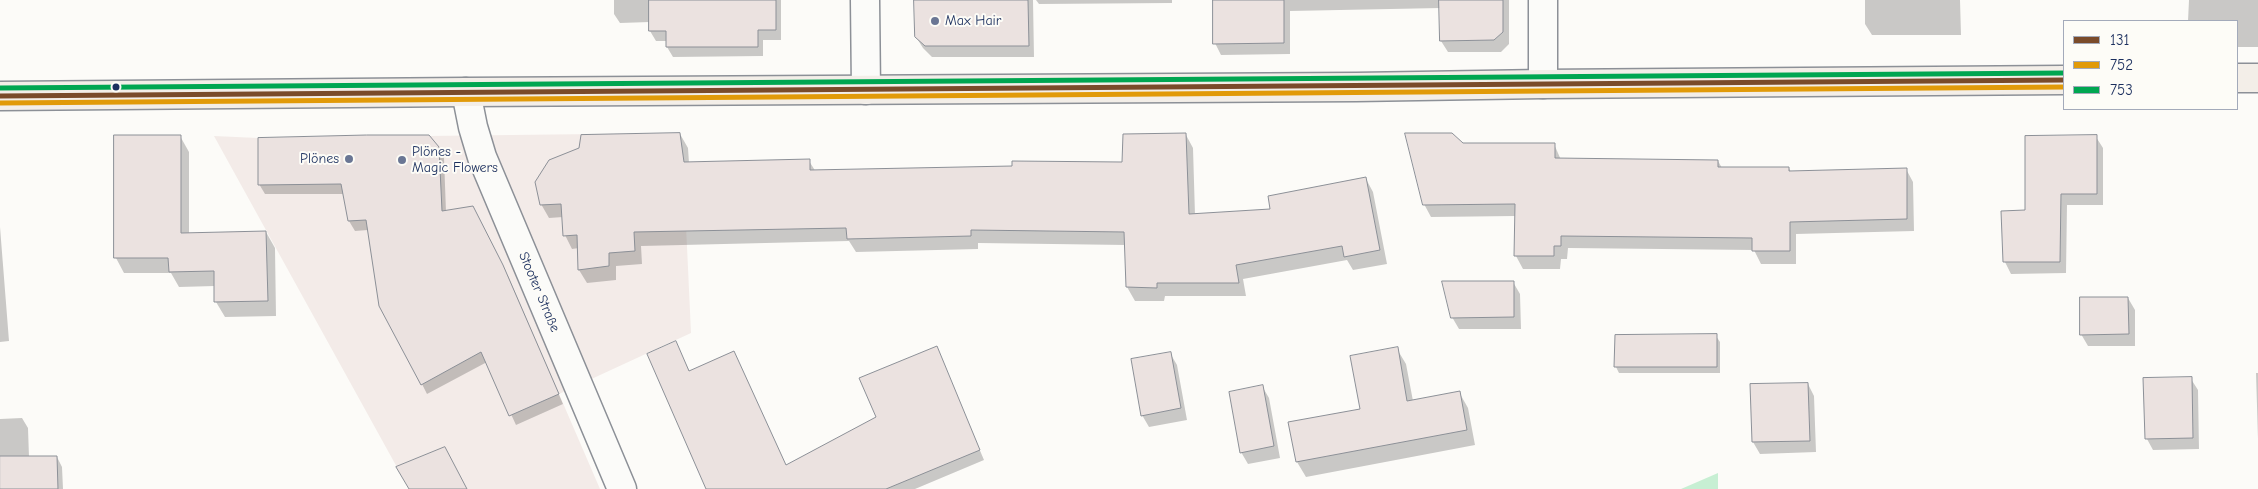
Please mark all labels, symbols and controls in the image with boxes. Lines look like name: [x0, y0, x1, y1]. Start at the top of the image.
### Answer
place label: Max Hair: [945, 13, 1001, 29]
marker: Max Hair: [929, 15, 941, 27]
legend: [2063, 20, 2238, 110]
text: 131: [2110, 31, 2129, 49]
text: 752: [2110, 56, 2133, 74]
text: 753: [2110, 81, 2133, 99]
unlabelled marker: [111, 82, 121, 92]
place label: Plönes - Magic Flowers: [412, 144, 498, 176]
place label: Plönes: [300, 151, 339, 167]
marker: Plönes: [343, 153, 355, 165]
marker: Plönes - Magic Flowers: [396, 154, 408, 166]
street label: Stooter Straße: [515, 249, 563, 335]

